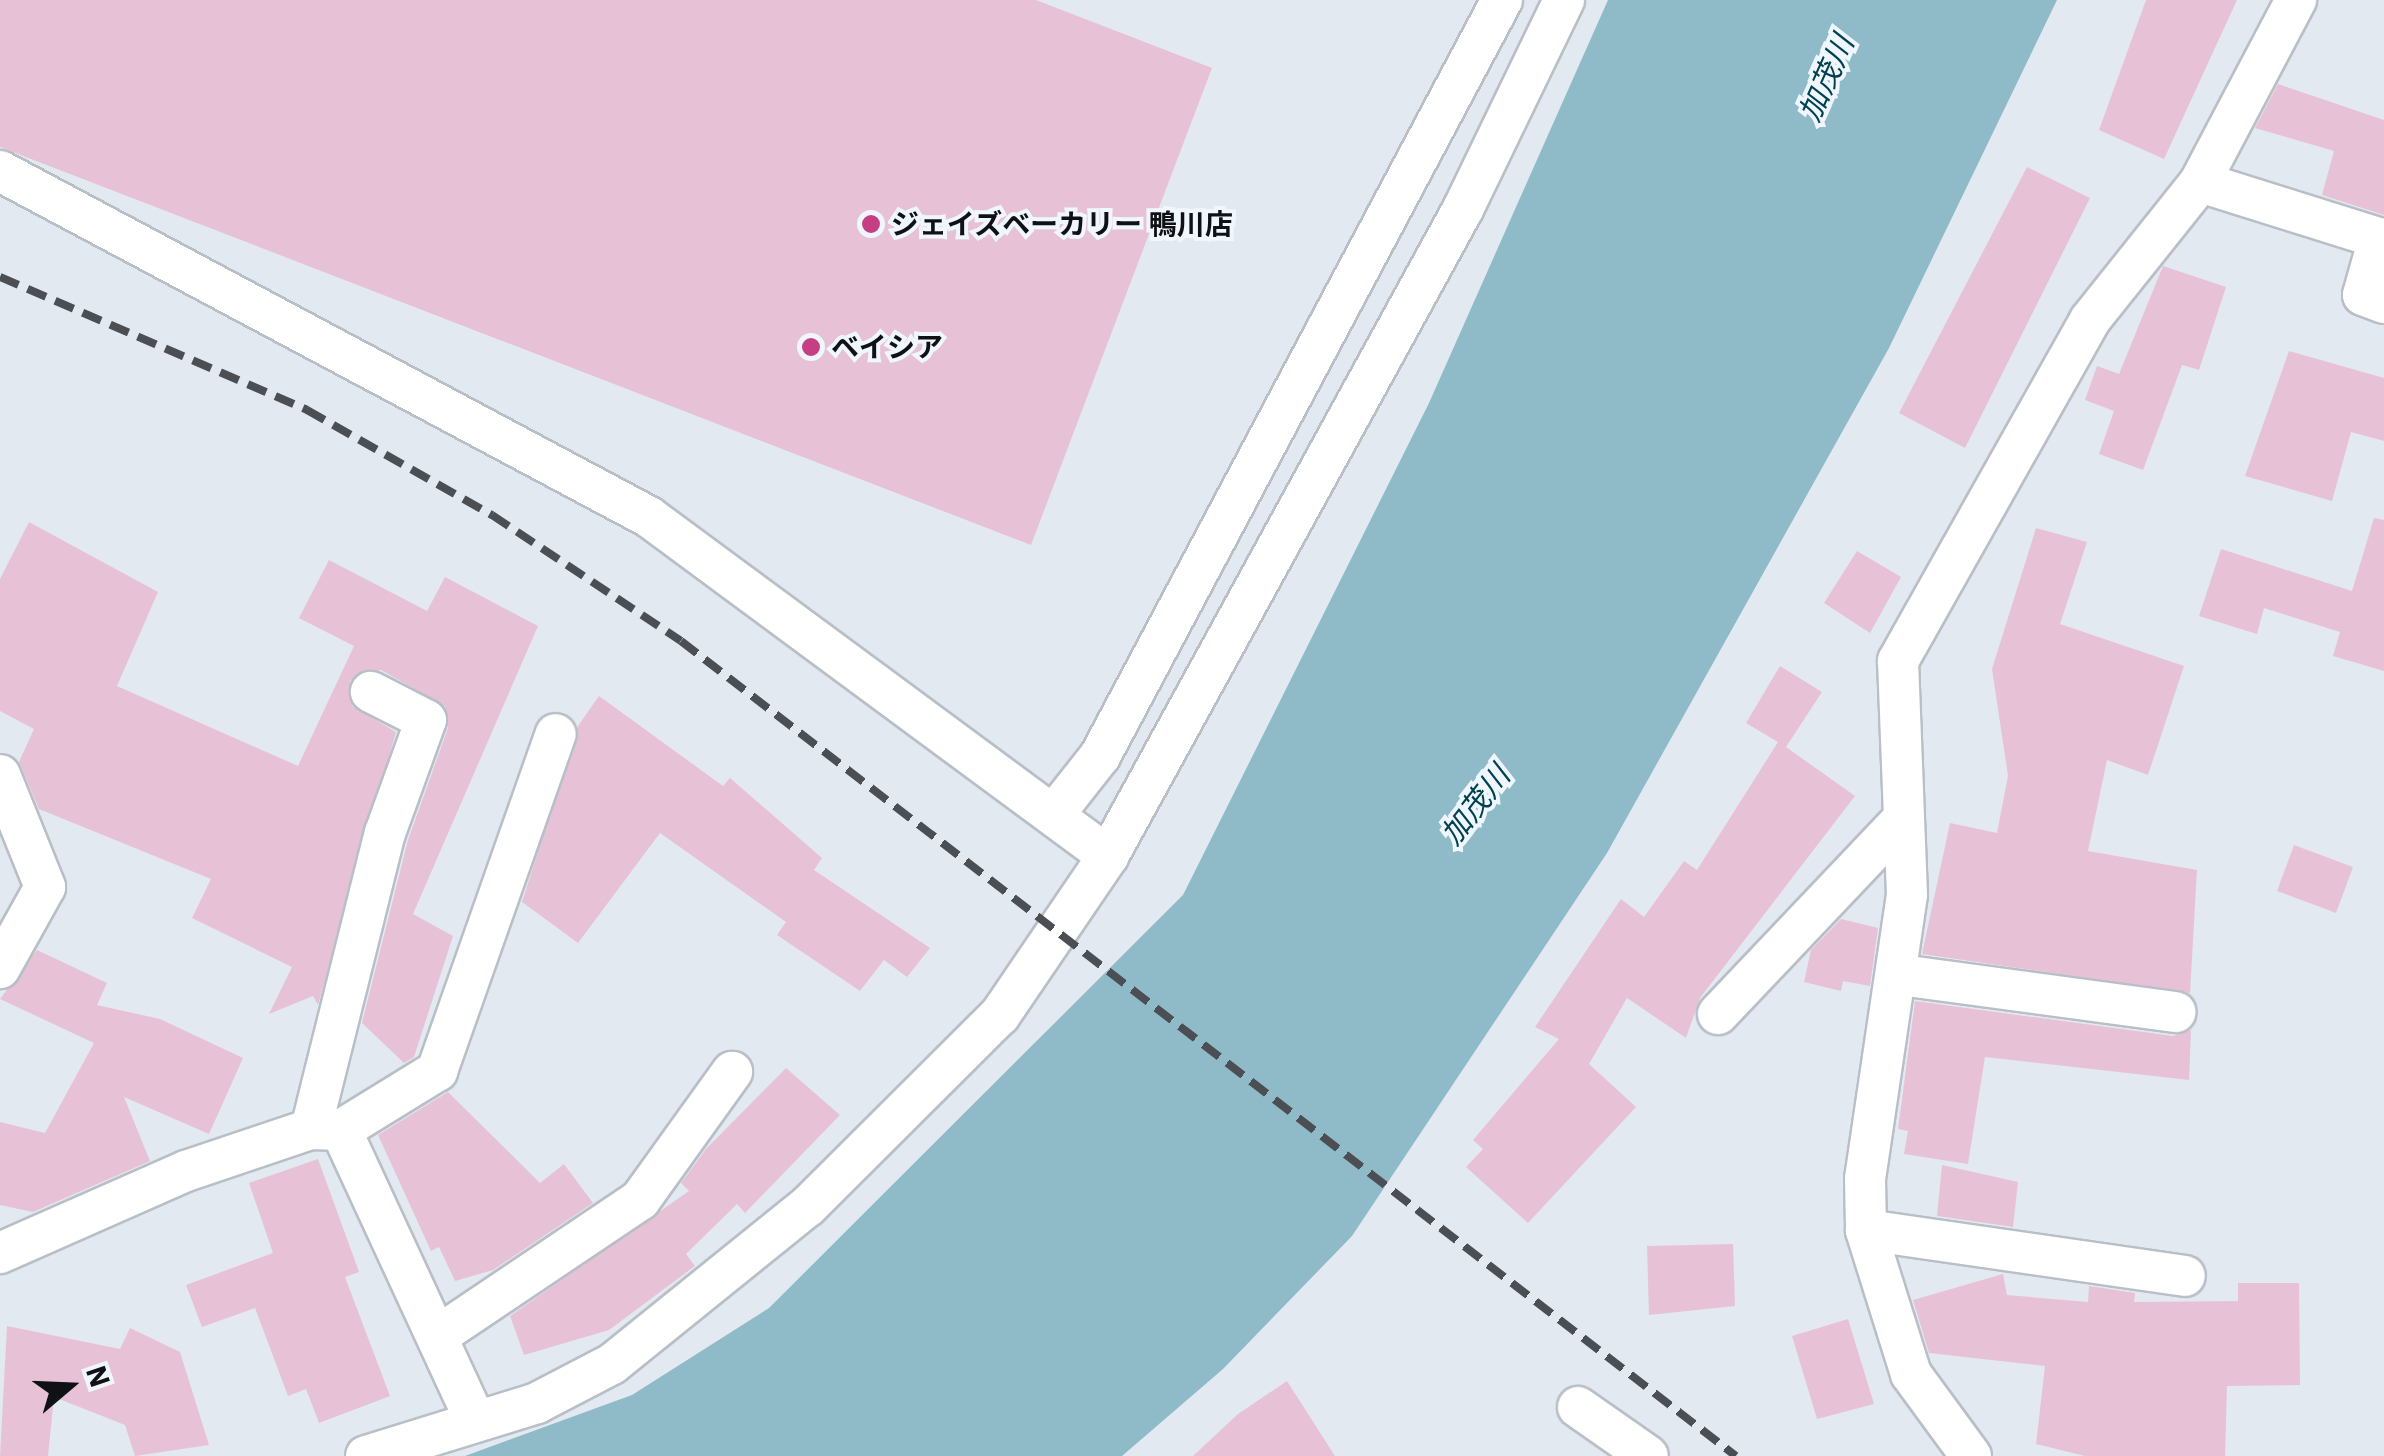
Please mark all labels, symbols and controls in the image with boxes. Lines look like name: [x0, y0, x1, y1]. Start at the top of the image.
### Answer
water label: 加茂川: [1791, 30, 1861, 126]
place label: ジェイズベーカリー 鴨川店: [891, 207, 1234, 241]
marker: ジェイズベーカリー 鴨川店: [860, 213, 882, 235]
place label: ベイシア: [831, 330, 943, 364]
marker: ベイシア: [800, 336, 822, 358]
water label: 加茂川: [1433, 758, 1517, 852]
north arrow: [20, 1336, 120, 1436]
text: N: [78, 1360, 120, 1392]

